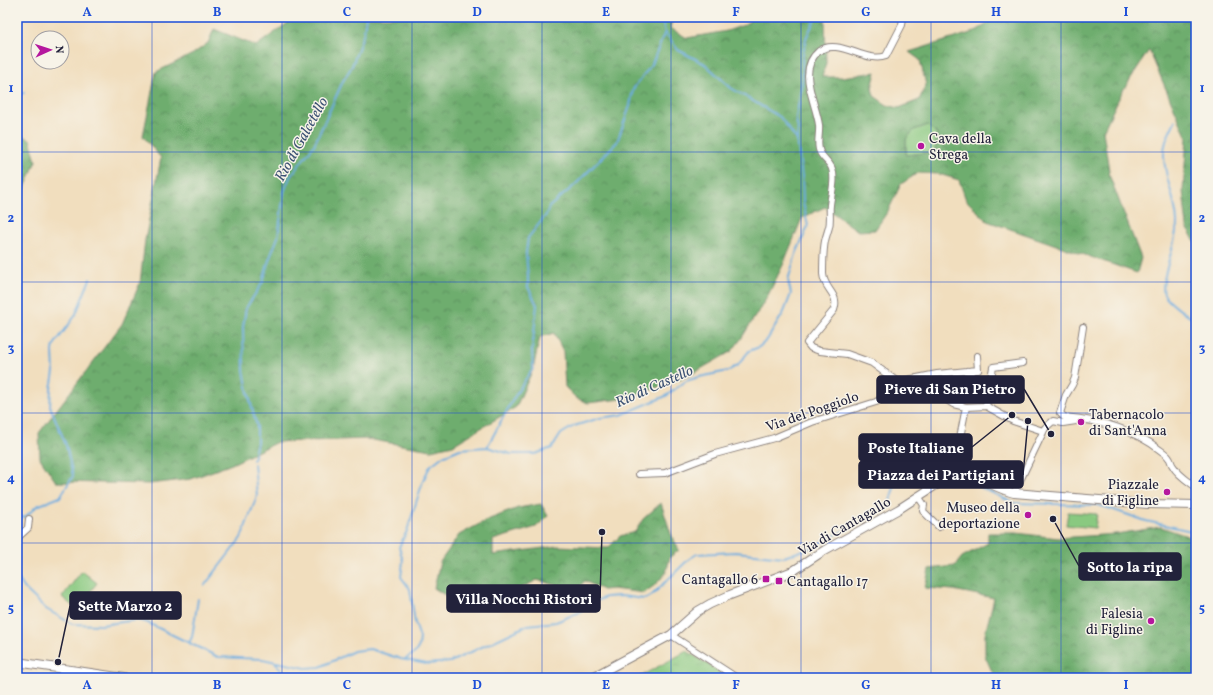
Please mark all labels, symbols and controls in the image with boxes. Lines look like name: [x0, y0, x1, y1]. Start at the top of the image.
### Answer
text: A: [82, 4, 92, 22]
text: B: [213, 4, 222, 22]
text: C: [343, 4, 351, 22]
text: D: [472, 4, 482, 22]
text: E: [602, 4, 610, 22]
text: F: [732, 4, 740, 22]
text: G: [861, 4, 871, 22]
text: H: [991, 4, 1001, 22]
text: I: [1124, 4, 1129, 22]
north arrow: [30, 30, 70, 70]
text: N: [51, 45, 66, 54]
text: 1: [8, 80, 14, 98]
text: 1: [1199, 80, 1205, 98]
water label: Rio di Galcetello: [271, 94, 334, 186]
place label: Cava della Strega: [929, 130, 992, 165]
marker: Cava della Strega: [916, 141, 926, 151]
text: 2: [8, 210, 15, 228]
text: 2: [1199, 210, 1206, 228]
text: 3: [8, 340, 15, 358]
text: 3: [1199, 340, 1206, 358]
water label: Rio di Castello: [612, 361, 697, 414]
callout: Pieve di San Pietro: [877, 376, 1024, 403]
text: Pieve di San Pietro: [884, 380, 1016, 401]
street label: Via del Poggiolo: [763, 388, 862, 437]
place label: Tabernacolo di Sant'Anna: [1089, 406, 1167, 441]
marker: Tabernacolo di Sant'Anna: [1076, 417, 1086, 427]
callout: Poste Italiane: [859, 434, 972, 461]
text: Poste Italiane: [868, 439, 964, 460]
callout: Piazza dei Partigiani: [859, 461, 1023, 488]
text: Piazza dei Partigiani: [867, 466, 1015, 487]
text: 4: [7, 470, 15, 488]
text: 4: [1198, 470, 1206, 488]
place label: Piazzale di Figline: [1102, 476, 1159, 511]
marker: Piazzale di Figline: [1162, 487, 1172, 497]
street label: Via di Cantagallo: [795, 493, 895, 562]
place label: Museo della deportazione: [939, 499, 1020, 534]
marker: Museo della deportazione: [1023, 510, 1033, 520]
callout: Sotto la ripa: [1079, 553, 1181, 580]
text: Sotto la ripa: [1087, 558, 1173, 579]
place label: Cantagallo 6: [682, 571, 758, 590]
place label: Cantagallo 17: [787, 573, 869, 592]
marker: Cantagallo 6: [761, 574, 771, 584]
marker: Cantagallo 17: [774, 576, 784, 586]
callout: Villa Nocchi Ristori: [447, 585, 600, 612]
text: Villa Nocchi Ristori: [456, 590, 592, 611]
callout: Sette Marzo 2: [70, 592, 181, 619]
text: Sette Marzo 2: [78, 597, 173, 618]
text: 5: [8, 600, 14, 618]
text: 5: [1199, 600, 1205, 618]
place label: Falesia di Figline: [1086, 605, 1143, 640]
marker: Falesia di Figline: [1146, 616, 1156, 626]
text: A: [82, 677, 92, 695]
text: B: [213, 677, 222, 695]
text: C: [343, 677, 351, 695]
text: D: [472, 677, 482, 695]
text: E: [602, 677, 610, 695]
text: F: [732, 677, 740, 695]
text: G: [861, 677, 871, 695]
text: H: [991, 677, 1001, 695]
text: I: [1124, 677, 1129, 695]

